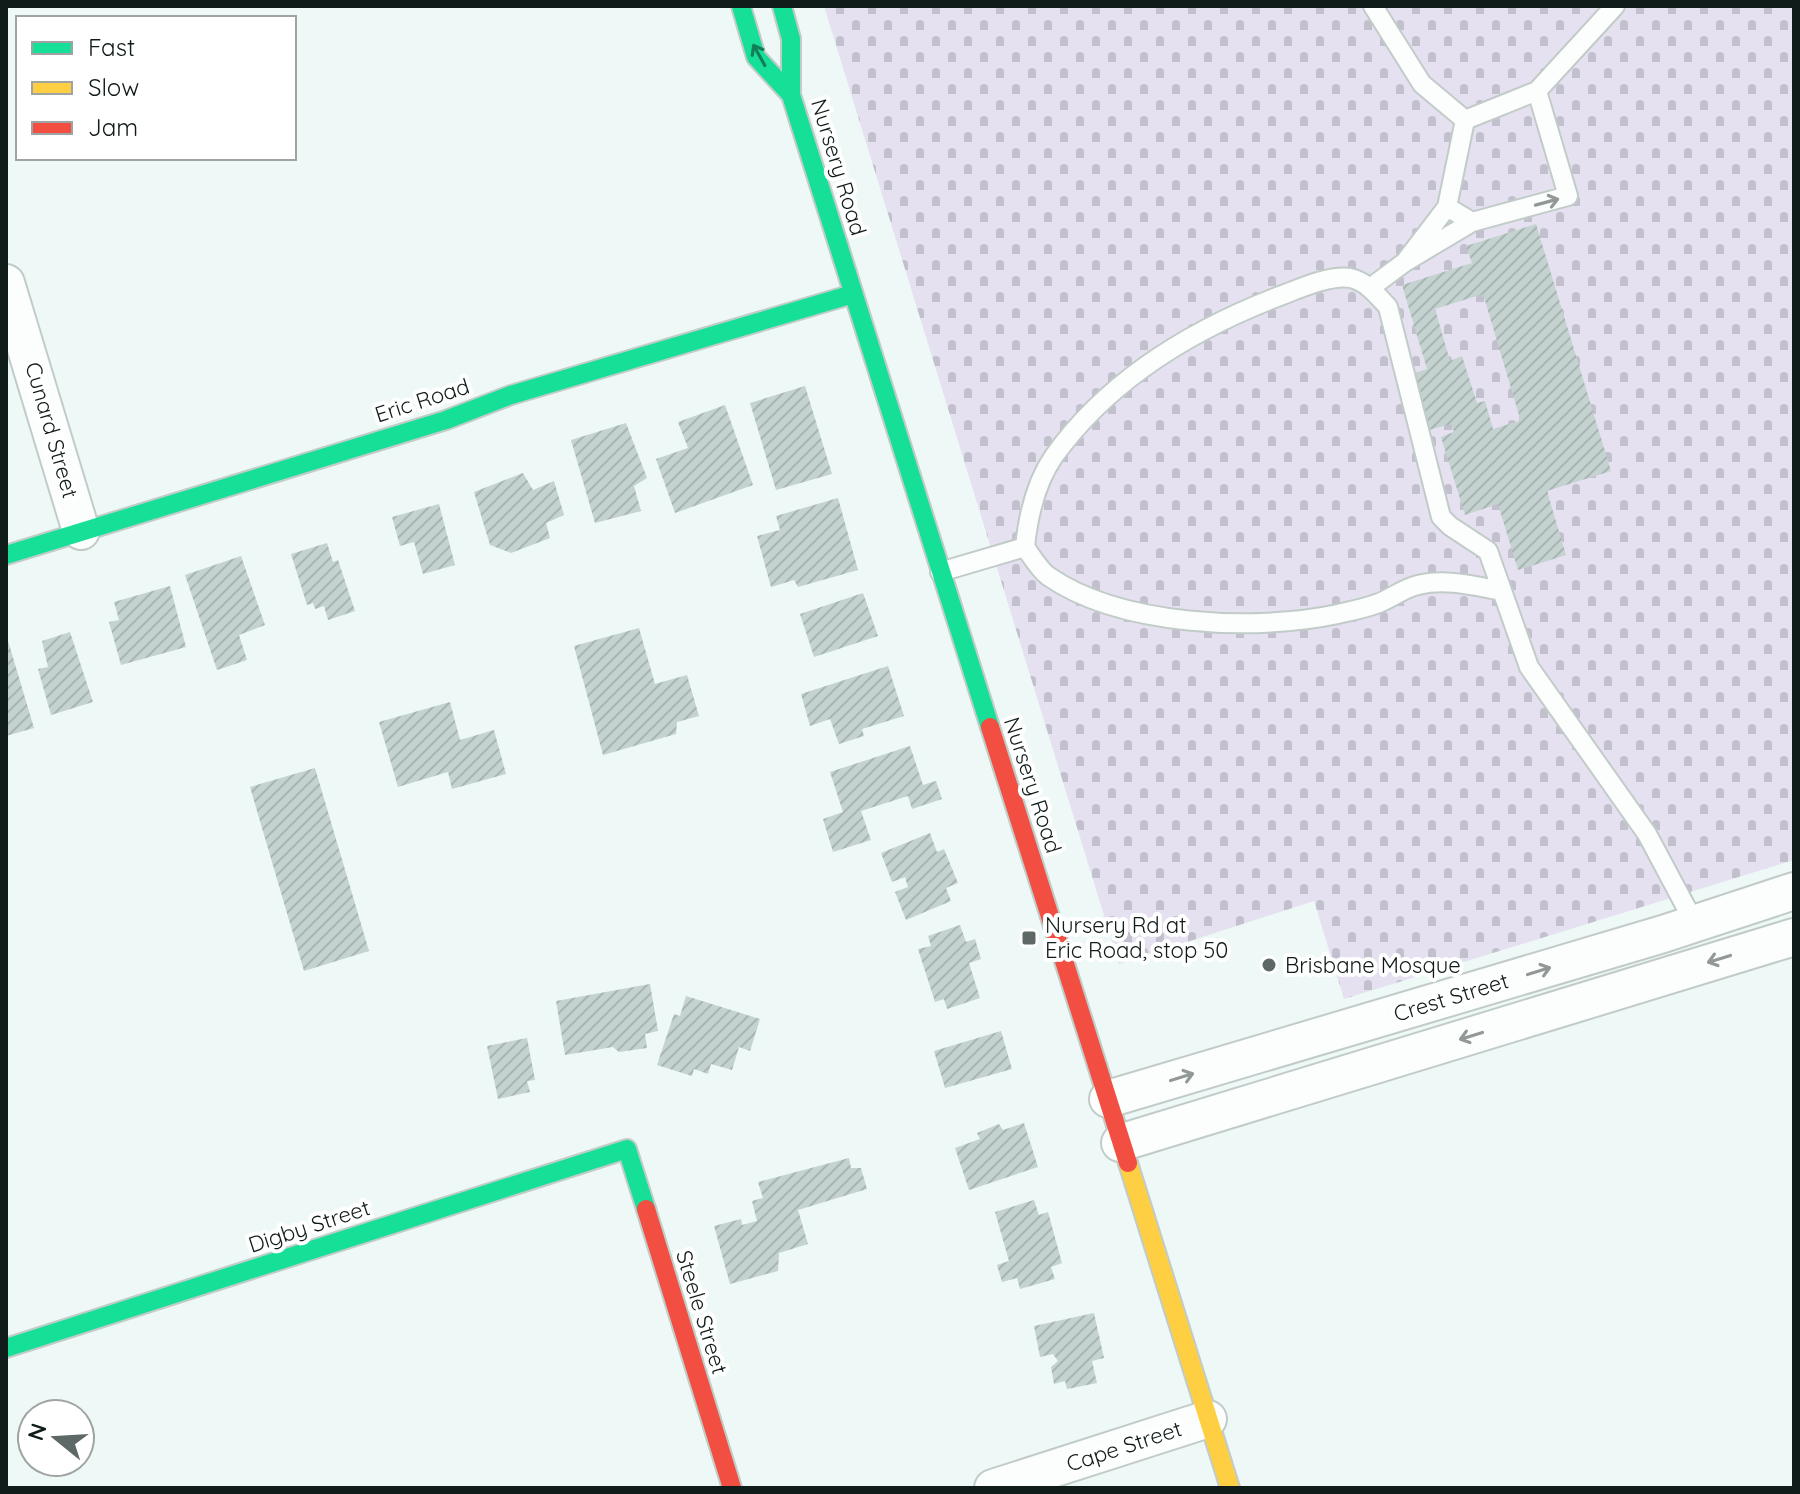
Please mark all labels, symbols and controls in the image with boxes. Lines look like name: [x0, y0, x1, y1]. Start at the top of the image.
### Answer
legend: [16, 16, 296, 160]
text: Fast: [88, 32, 135, 62]
one-way arrow: [750, 44, 766, 67]
text: Slow: [88, 72, 139, 102]
street label: Nursery Road: [805, 95, 873, 239]
text: Jam: [88, 112, 138, 142]
one-way arrow: [1534, 193, 1560, 208]
street label: Cunard Street: [19, 359, 85, 501]
street label: Eric Road: [371, 372, 473, 428]
street label: Nursery Road: [998, 713, 1068, 857]
place label: Nursery Rd at Eric Road, stop 50: [1045, 911, 1228, 964]
marker: Nursery Rd at Eric Road, stop 50: [1020, 929, 1038, 947]
place label: Brisbane Mosque: [1285, 951, 1461, 979]
one-way arrow: [1707, 953, 1732, 968]
marker: Brisbane Mosque: [1260, 956, 1278, 974]
one-way arrow: [1526, 963, 1552, 978]
street label: Crest Street: [1390, 966, 1512, 1028]
one-way arrow: [1458, 1029, 1483, 1044]
one-way arrow: [1169, 1069, 1195, 1084]
street label: Digby Street: [245, 1193, 373, 1259]
street label: Steele Street: [670, 1247, 734, 1377]
north arrow: [16, 1398, 96, 1478]
street label: Cape Street: [1063, 1414, 1185, 1478]
text: N: [21, 1420, 53, 1444]

